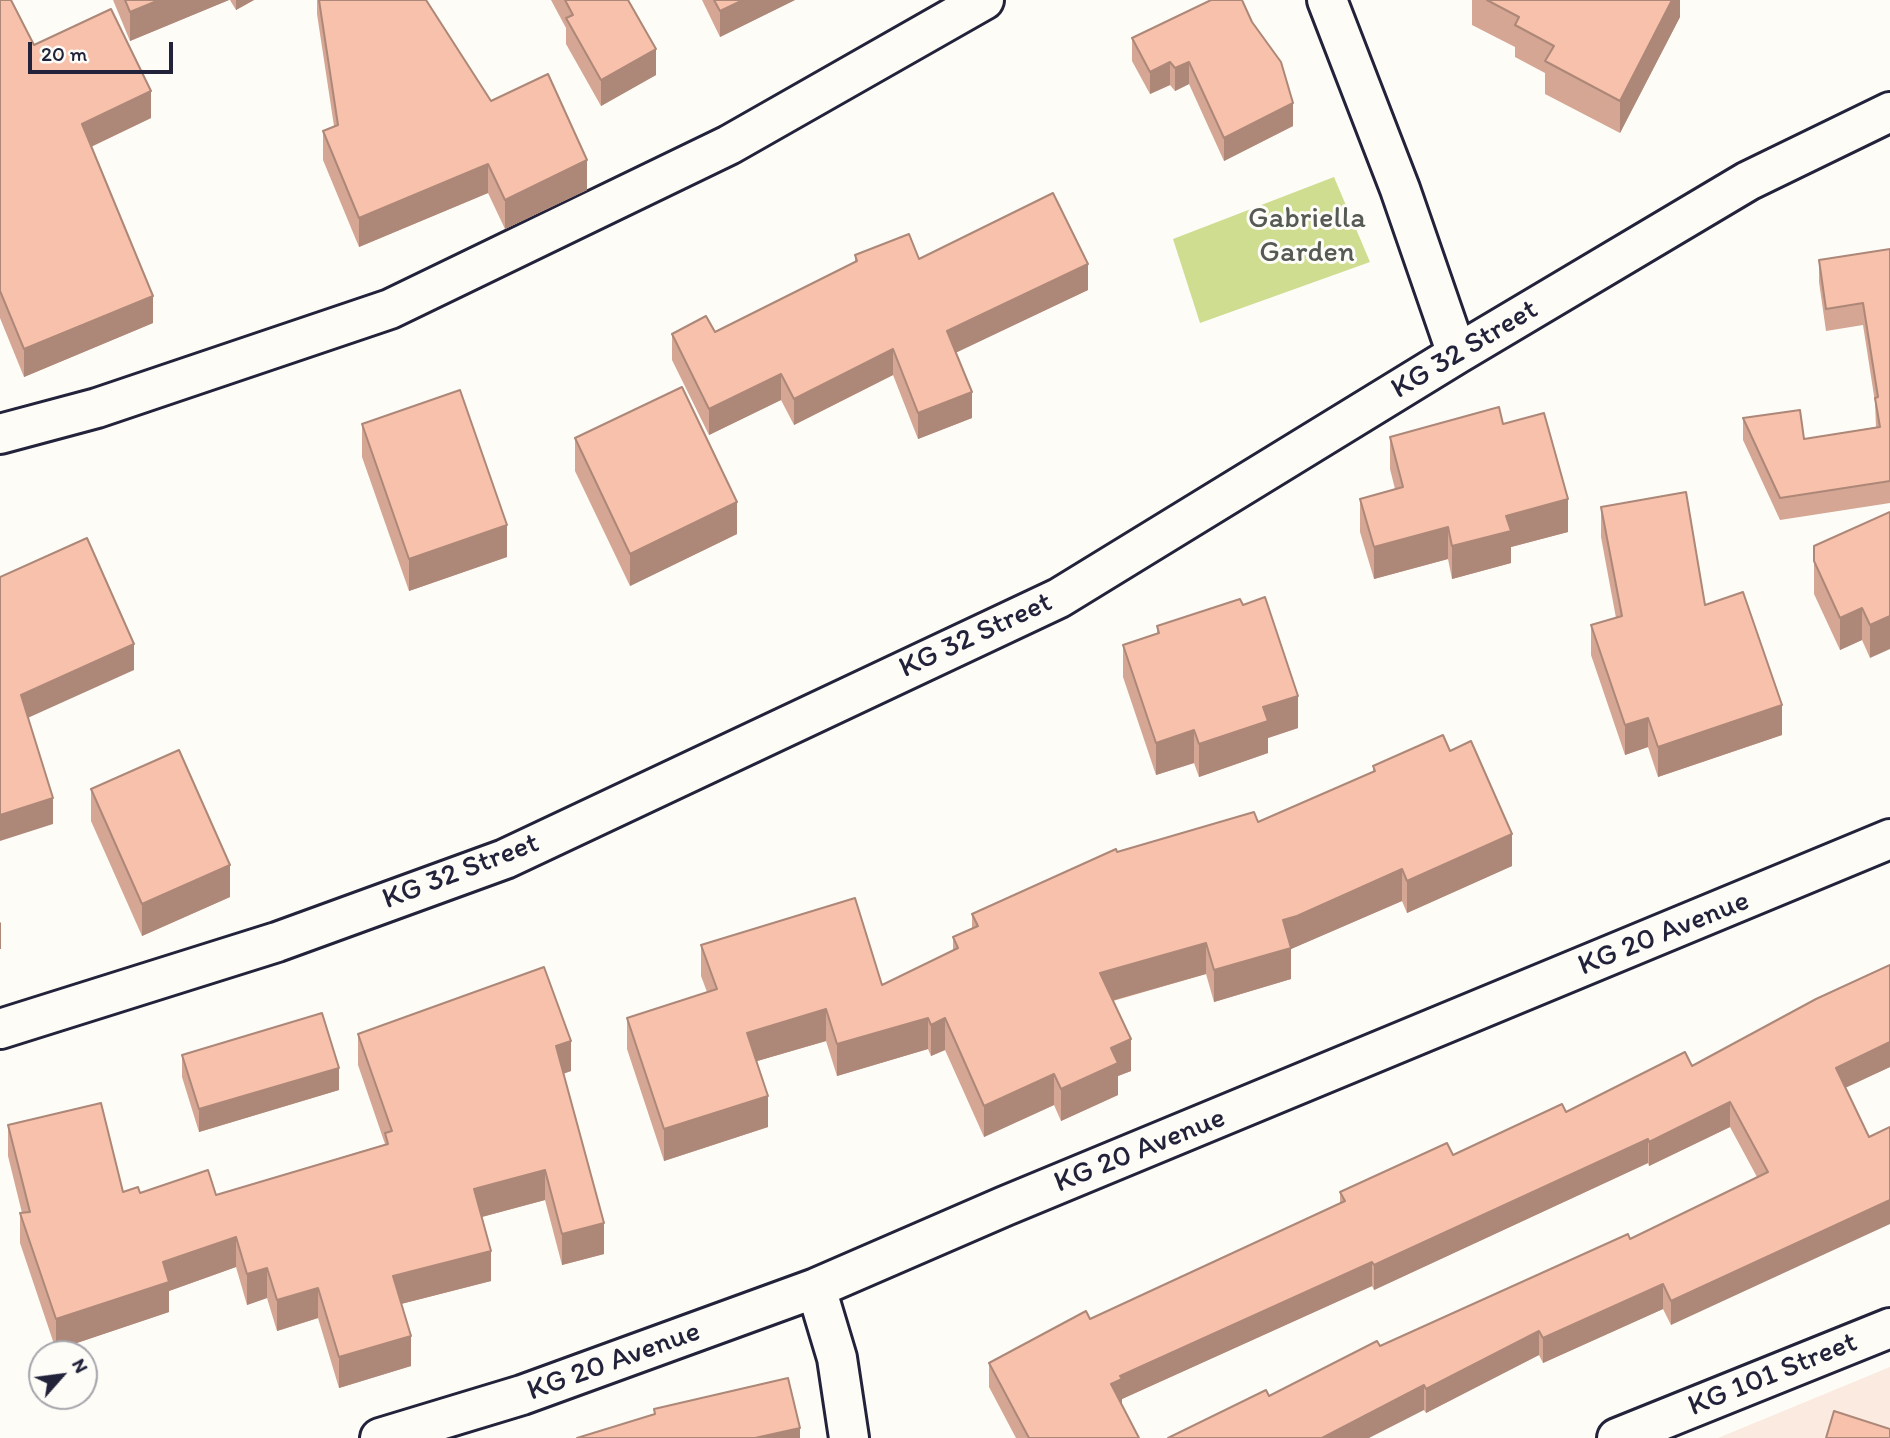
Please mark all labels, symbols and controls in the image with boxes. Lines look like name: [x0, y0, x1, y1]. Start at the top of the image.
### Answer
scale bar: [32, 28, 177, 72]
text: 20 m: [41, 41, 87, 66]
park label: Gabriella Garden: [1248, 201, 1366, 272]
street label: KG 32 Street: [1385, 292, 1545, 408]
street label: KG 32 Street: [894, 585, 1058, 687]
street label: KG 32 Street: [378, 826, 544, 918]
street label: KG 20 Avenue: [1573, 883, 1755, 985]
street label: KG 20 Avenue: [1049, 1100, 1231, 1202]
street label: KG 20 Avenue: [523, 1314, 705, 1410]
street label: KG 101 Street: [1683, 1325, 1863, 1425]
north arrow: [28, 1340, 98, 1410]
text: N: [67, 1355, 93, 1377]

